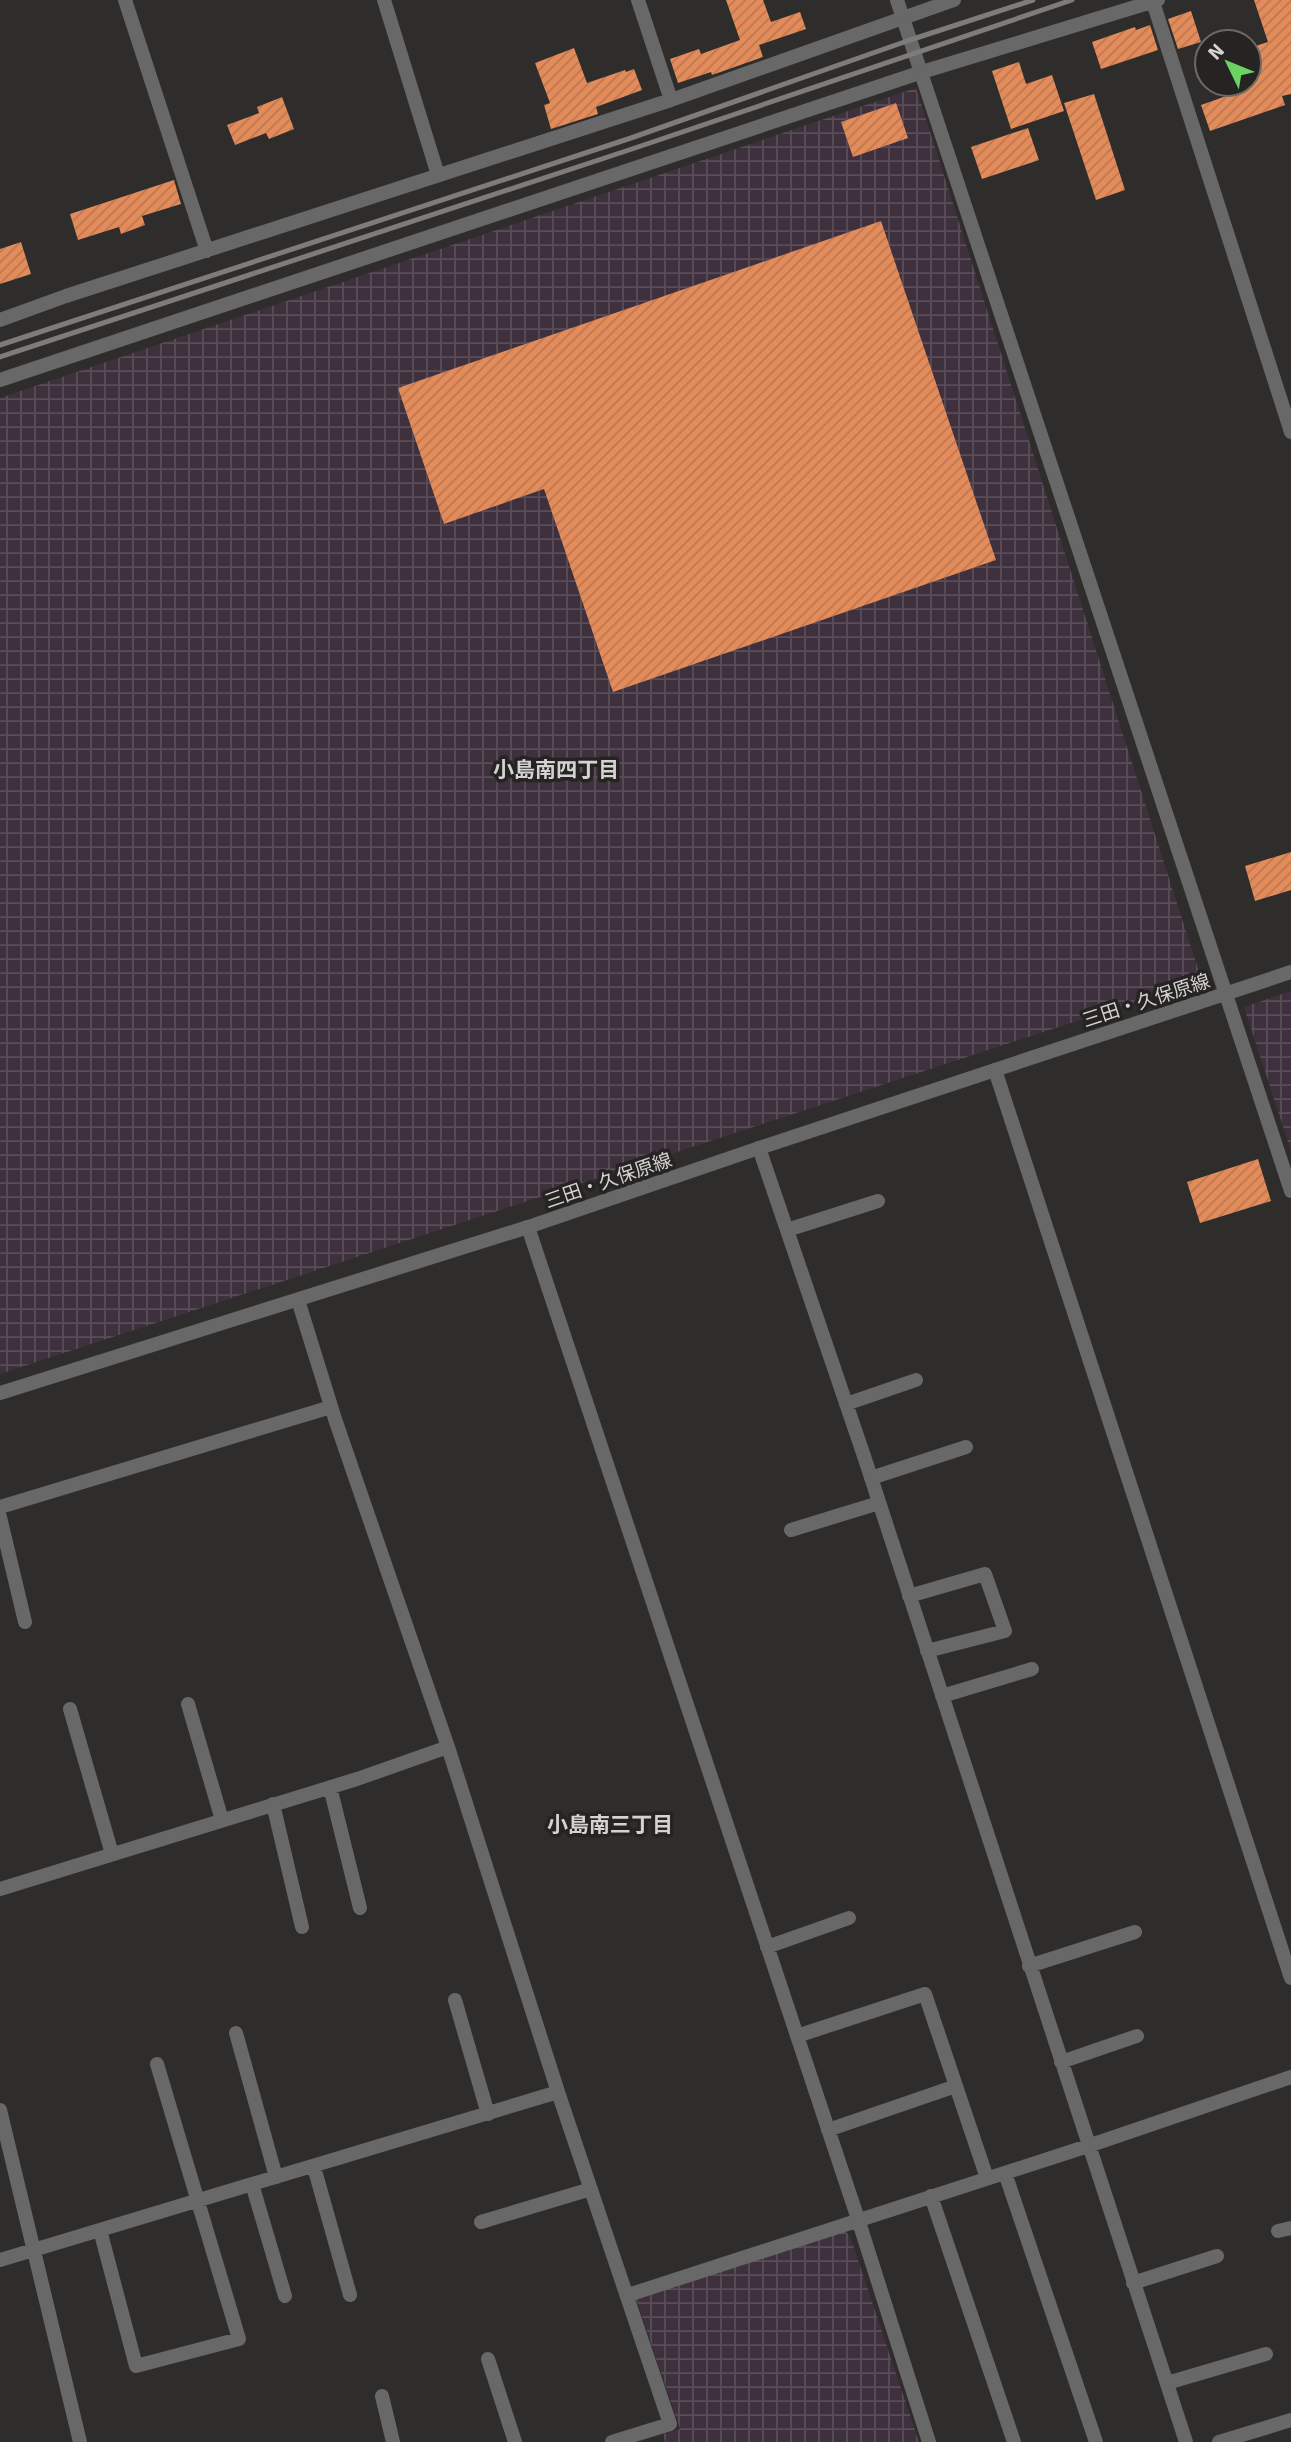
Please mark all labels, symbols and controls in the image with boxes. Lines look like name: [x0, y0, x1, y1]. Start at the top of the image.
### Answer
north arrow: [1193, 28, 1263, 98]
text: N: [1203, 39, 1230, 65]
district label: 小島南四丁目: [493, 757, 619, 783]
street label: 三田・久保原線: [1079, 969, 1213, 1033]
street label: 三田・久保原線: [542, 1148, 675, 1214]
district label: 小島南三丁目: [547, 1812, 673, 1838]

